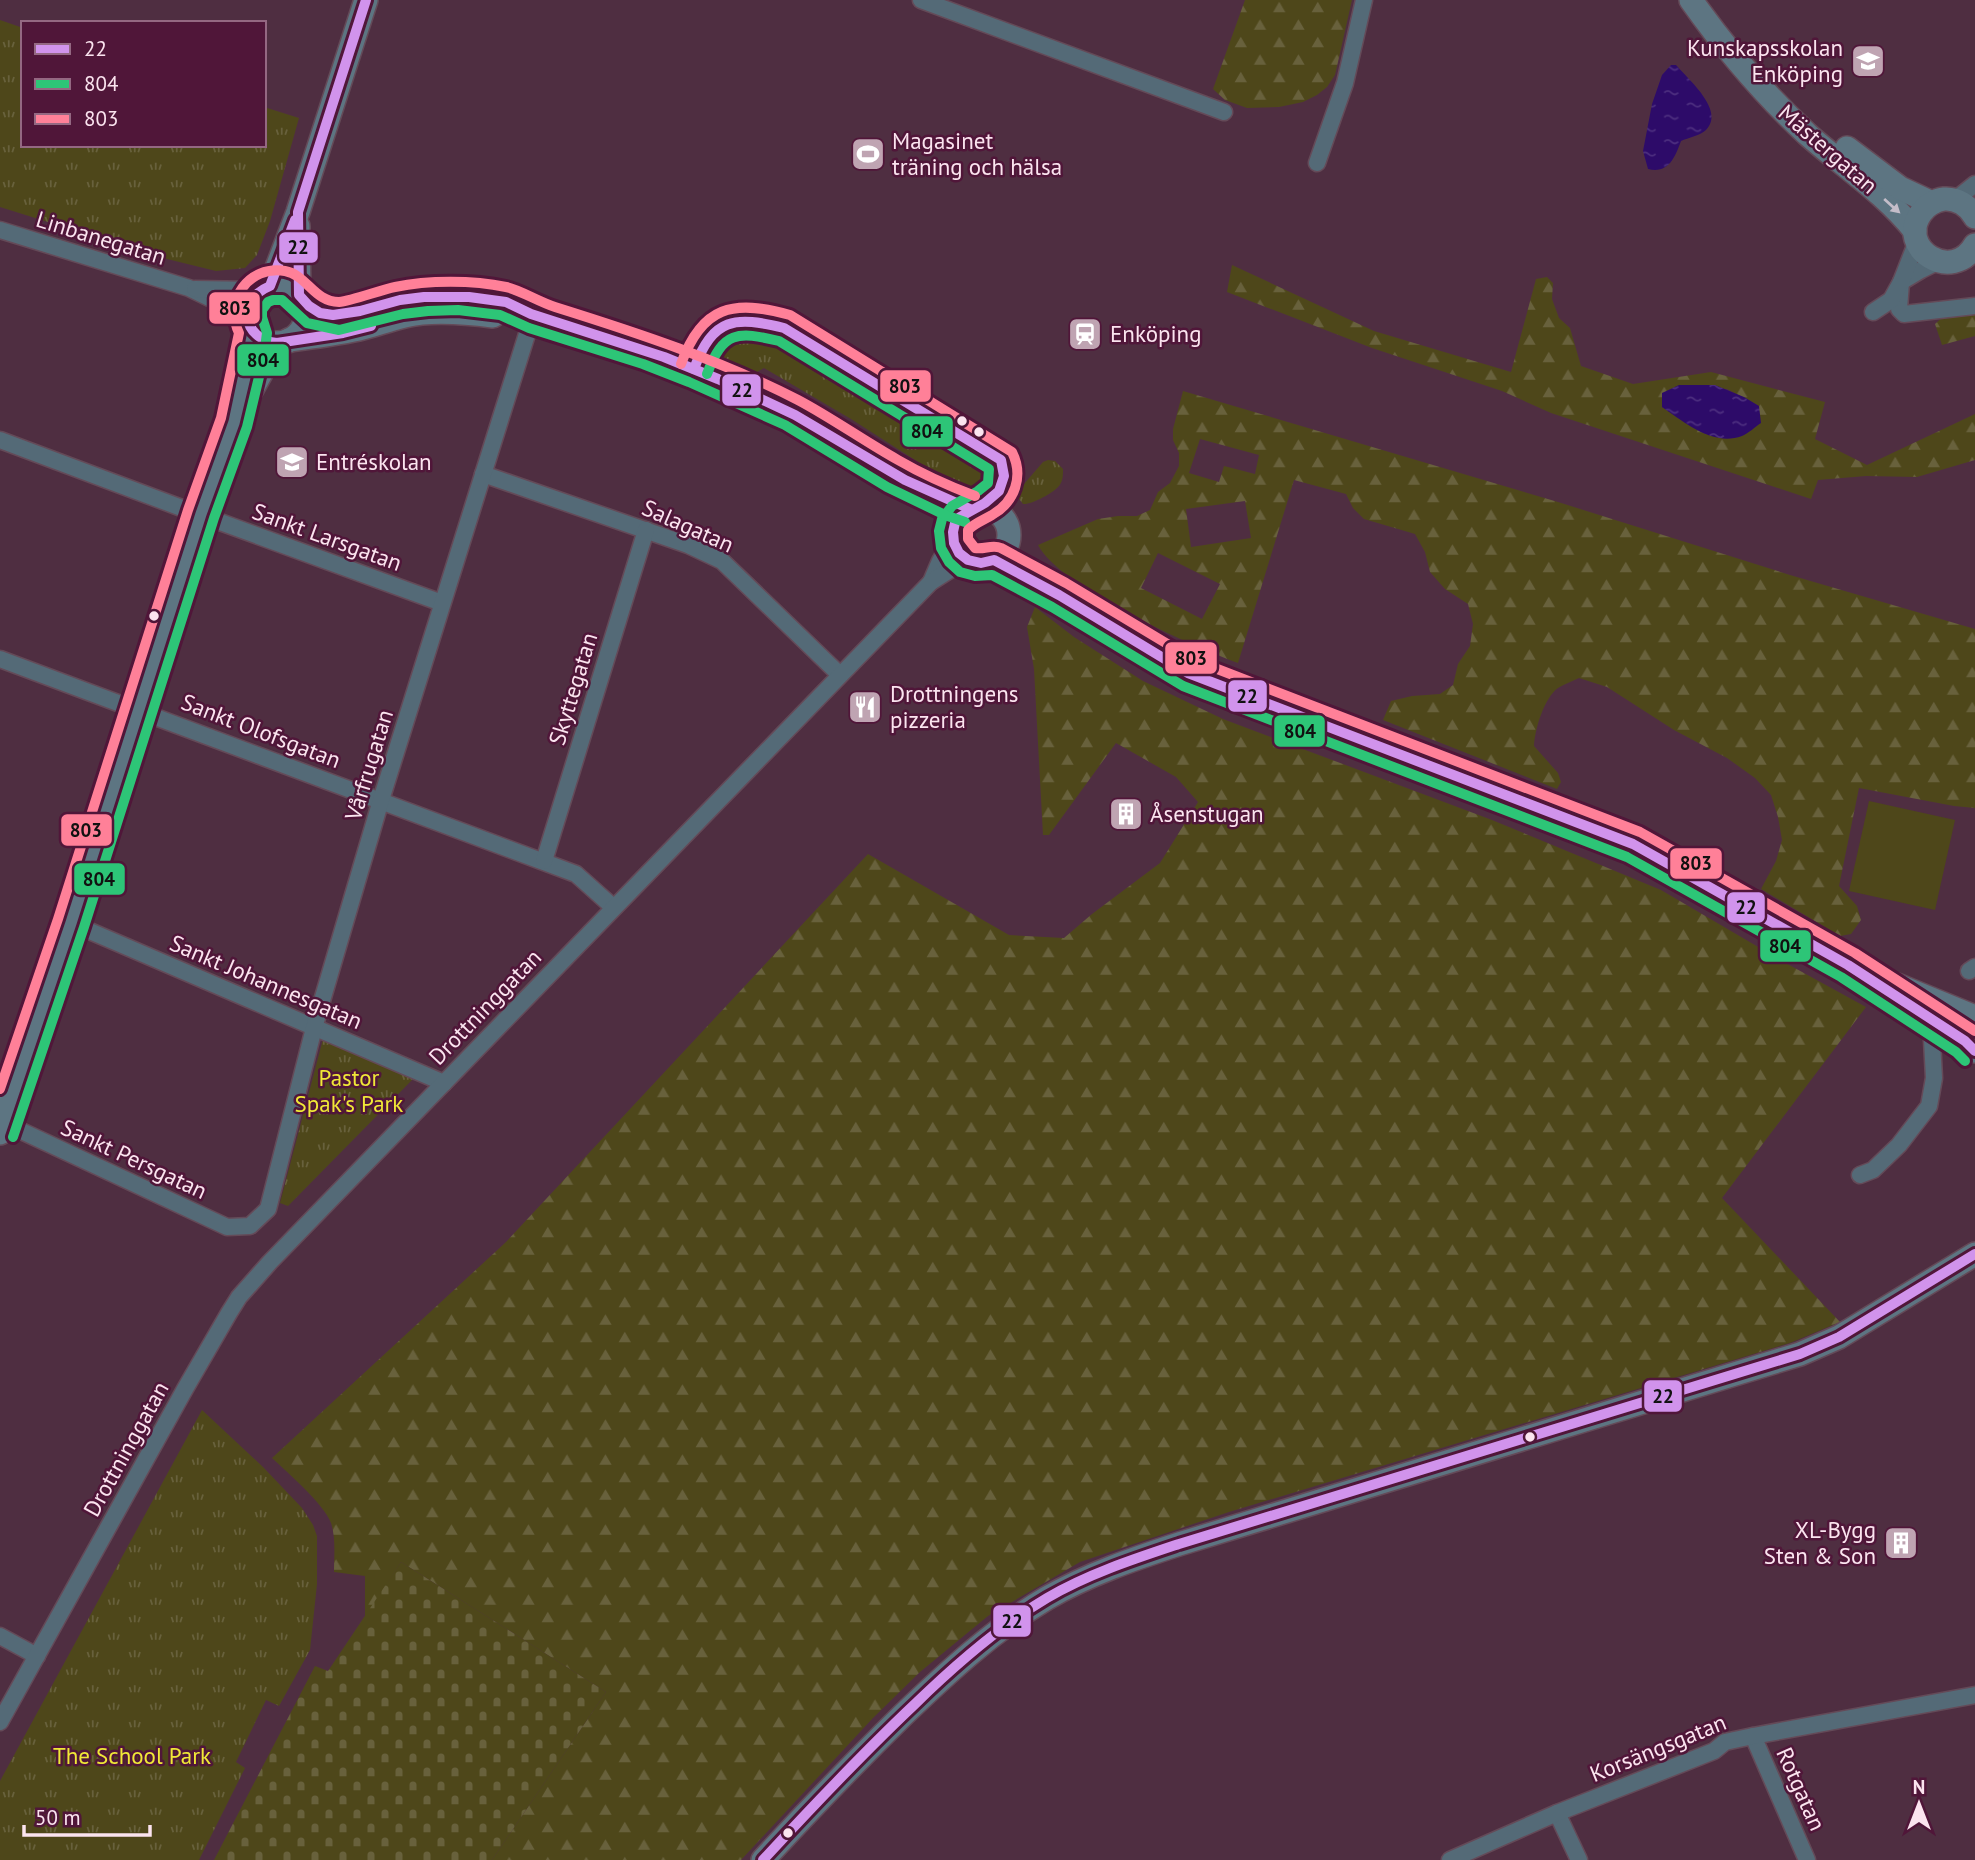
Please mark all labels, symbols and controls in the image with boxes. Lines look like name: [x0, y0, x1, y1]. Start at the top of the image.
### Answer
legend: [21, 21, 266, 147]
place label: Kunskapsskolan Enköping: [1687, 33, 1843, 88]
text: 22: [84, 35, 107, 62]
school or university icon: Kunskapsskolan Enköping: [1849, 42, 1887, 80]
text: 804: [84, 70, 118, 97]
street label: Mästergatan: [1773, 98, 1884, 200]
text: 803: [84, 105, 118, 132]
place label: Magasinet träning och hälsa: [892, 126, 1062, 181]
sports icon: Magasinet träning och hälsa: [849, 135, 887, 173]
one-way arrow: [1883, 197, 1900, 213]
street label: Linbanegatan: [33, 204, 169, 271]
line badge: 22: [278, 231, 319, 264]
text: 22: [287, 235, 309, 259]
line badge: 803: [208, 291, 261, 325]
text: 803: [219, 296, 251, 320]
station icon: Enköping: [1066, 315, 1104, 353]
place label: Enköping: [1110, 319, 1202, 348]
line badge: 804: [236, 343, 290, 377]
text: 804: [247, 348, 279, 372]
line badge: 803: [879, 369, 932, 403]
line badge: 22: [721, 373, 762, 407]
text: 803: [889, 374, 921, 398]
text: 22: [731, 378, 753, 402]
unlabelled marker: [955, 414, 969, 428]
line badge: 804: [901, 415, 954, 448]
text: 804: [911, 419, 943, 443]
unlabelled marker: [972, 425, 986, 439]
school or university icon: Entréskolan: [273, 443, 311, 481]
place label: Entréskolan: [316, 447, 432, 476]
street label: Salagatan: [638, 493, 739, 559]
street label: Sankt Larsgatan: [248, 496, 406, 577]
unlabelled marker: [147, 609, 161, 623]
street label: Skyttegatan: [542, 629, 603, 749]
line badge: 803: [1164, 641, 1218, 675]
text: 803: [1175, 646, 1207, 670]
place label: Drottningens pizzeria: [890, 679, 1018, 734]
line badge: 22: [1227, 679, 1268, 713]
text: 22: [1236, 684, 1258, 708]
street label: Sankt Olofsgatan: [177, 687, 345, 774]
restaurant icon: Drottningens pizzeria: [846, 688, 884, 726]
street label: Vårfrugatan: [338, 706, 399, 825]
line badge: 804: [1273, 714, 1326, 748]
text: 804: [1284, 719, 1316, 743]
building icon: Åsenstugan: [1107, 795, 1145, 833]
place label: Åsenstugan: [1150, 799, 1264, 828]
line badge: 803: [60, 813, 113, 847]
text: 803: [70, 818, 102, 842]
line badge: 803: [1669, 847, 1723, 880]
text: 803: [1680, 851, 1712, 875]
line badge: 804: [73, 862, 126, 896]
text: 804: [83, 867, 115, 891]
line badge: 22: [1726, 891, 1766, 924]
text: 22: [1735, 895, 1757, 919]
street label: Sankt Johannesgatan: [166, 928, 367, 1035]
line badge: 804: [1759, 929, 1812, 963]
text: 804: [1769, 934, 1801, 958]
street label: Drottninggatan: [422, 943, 547, 1071]
park label: Pastor Spak's Park: [295, 1063, 403, 1118]
street label: Sankt Persgatan: [57, 1112, 212, 1205]
street label: Drottninggatan: [77, 1376, 175, 1521]
line badge: 22: [1643, 1379, 1683, 1413]
text: 22: [1652, 1384, 1674, 1408]
unlabelled marker: [1523, 1430, 1537, 1444]
place label: XL-Bygg Sten & Son: [1764, 1515, 1876, 1570]
building icon: XL-Bygg Sten & Son: [1882, 1524, 1920, 1562]
line badge: 22: [992, 1604, 1032, 1638]
text: 22: [1001, 1609, 1023, 1633]
street label: Korsängsgatan: [1585, 1707, 1730, 1788]
park label: The School Park: [53, 1741, 211, 1770]
street label: Rotgatan: [1770, 1743, 1833, 1835]
north arrow: [1884, 1769, 1954, 1839]
text: N: [1913, 1775, 1925, 1799]
scale bar: [24, 1794, 150, 1838]
text: 50 m: [35, 1804, 81, 1831]
unlabelled marker: [781, 1826, 795, 1840]

